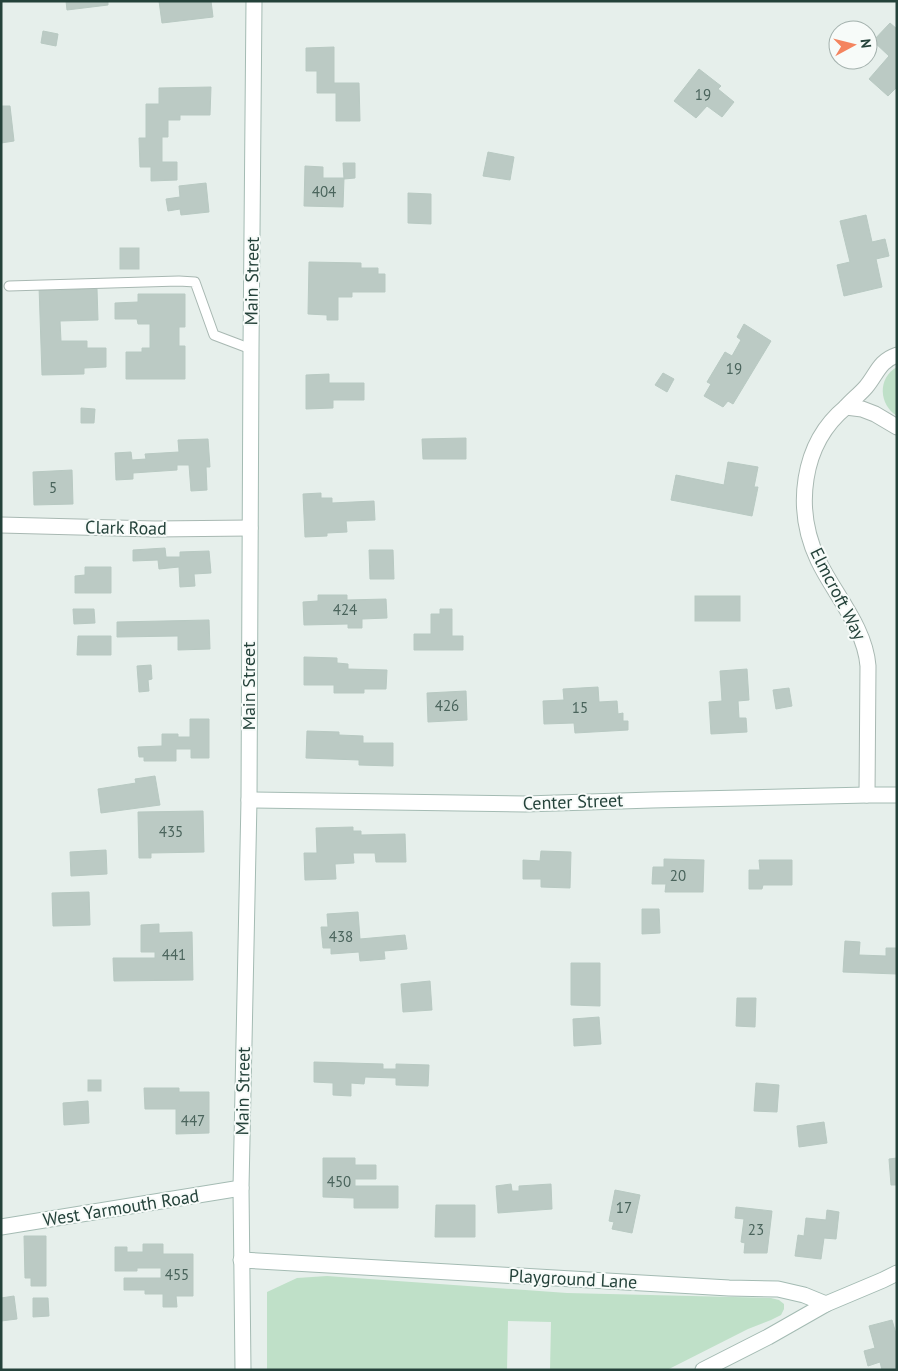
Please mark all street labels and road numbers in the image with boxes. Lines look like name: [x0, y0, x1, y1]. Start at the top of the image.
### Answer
street label: Main Street: [239, 236, 264, 325]
street label: Clark Road: [85, 515, 167, 540]
street label: Elmcroft Way: [805, 544, 872, 644]
street label: Main Street: [237, 642, 260, 730]
street label: Center Street: [522, 788, 624, 815]
street label: Main Street: [230, 1046, 255, 1135]
street label: West Yarmouth Road: [41, 1184, 201, 1231]
street label: Playground Lane: [508, 1264, 638, 1293]

